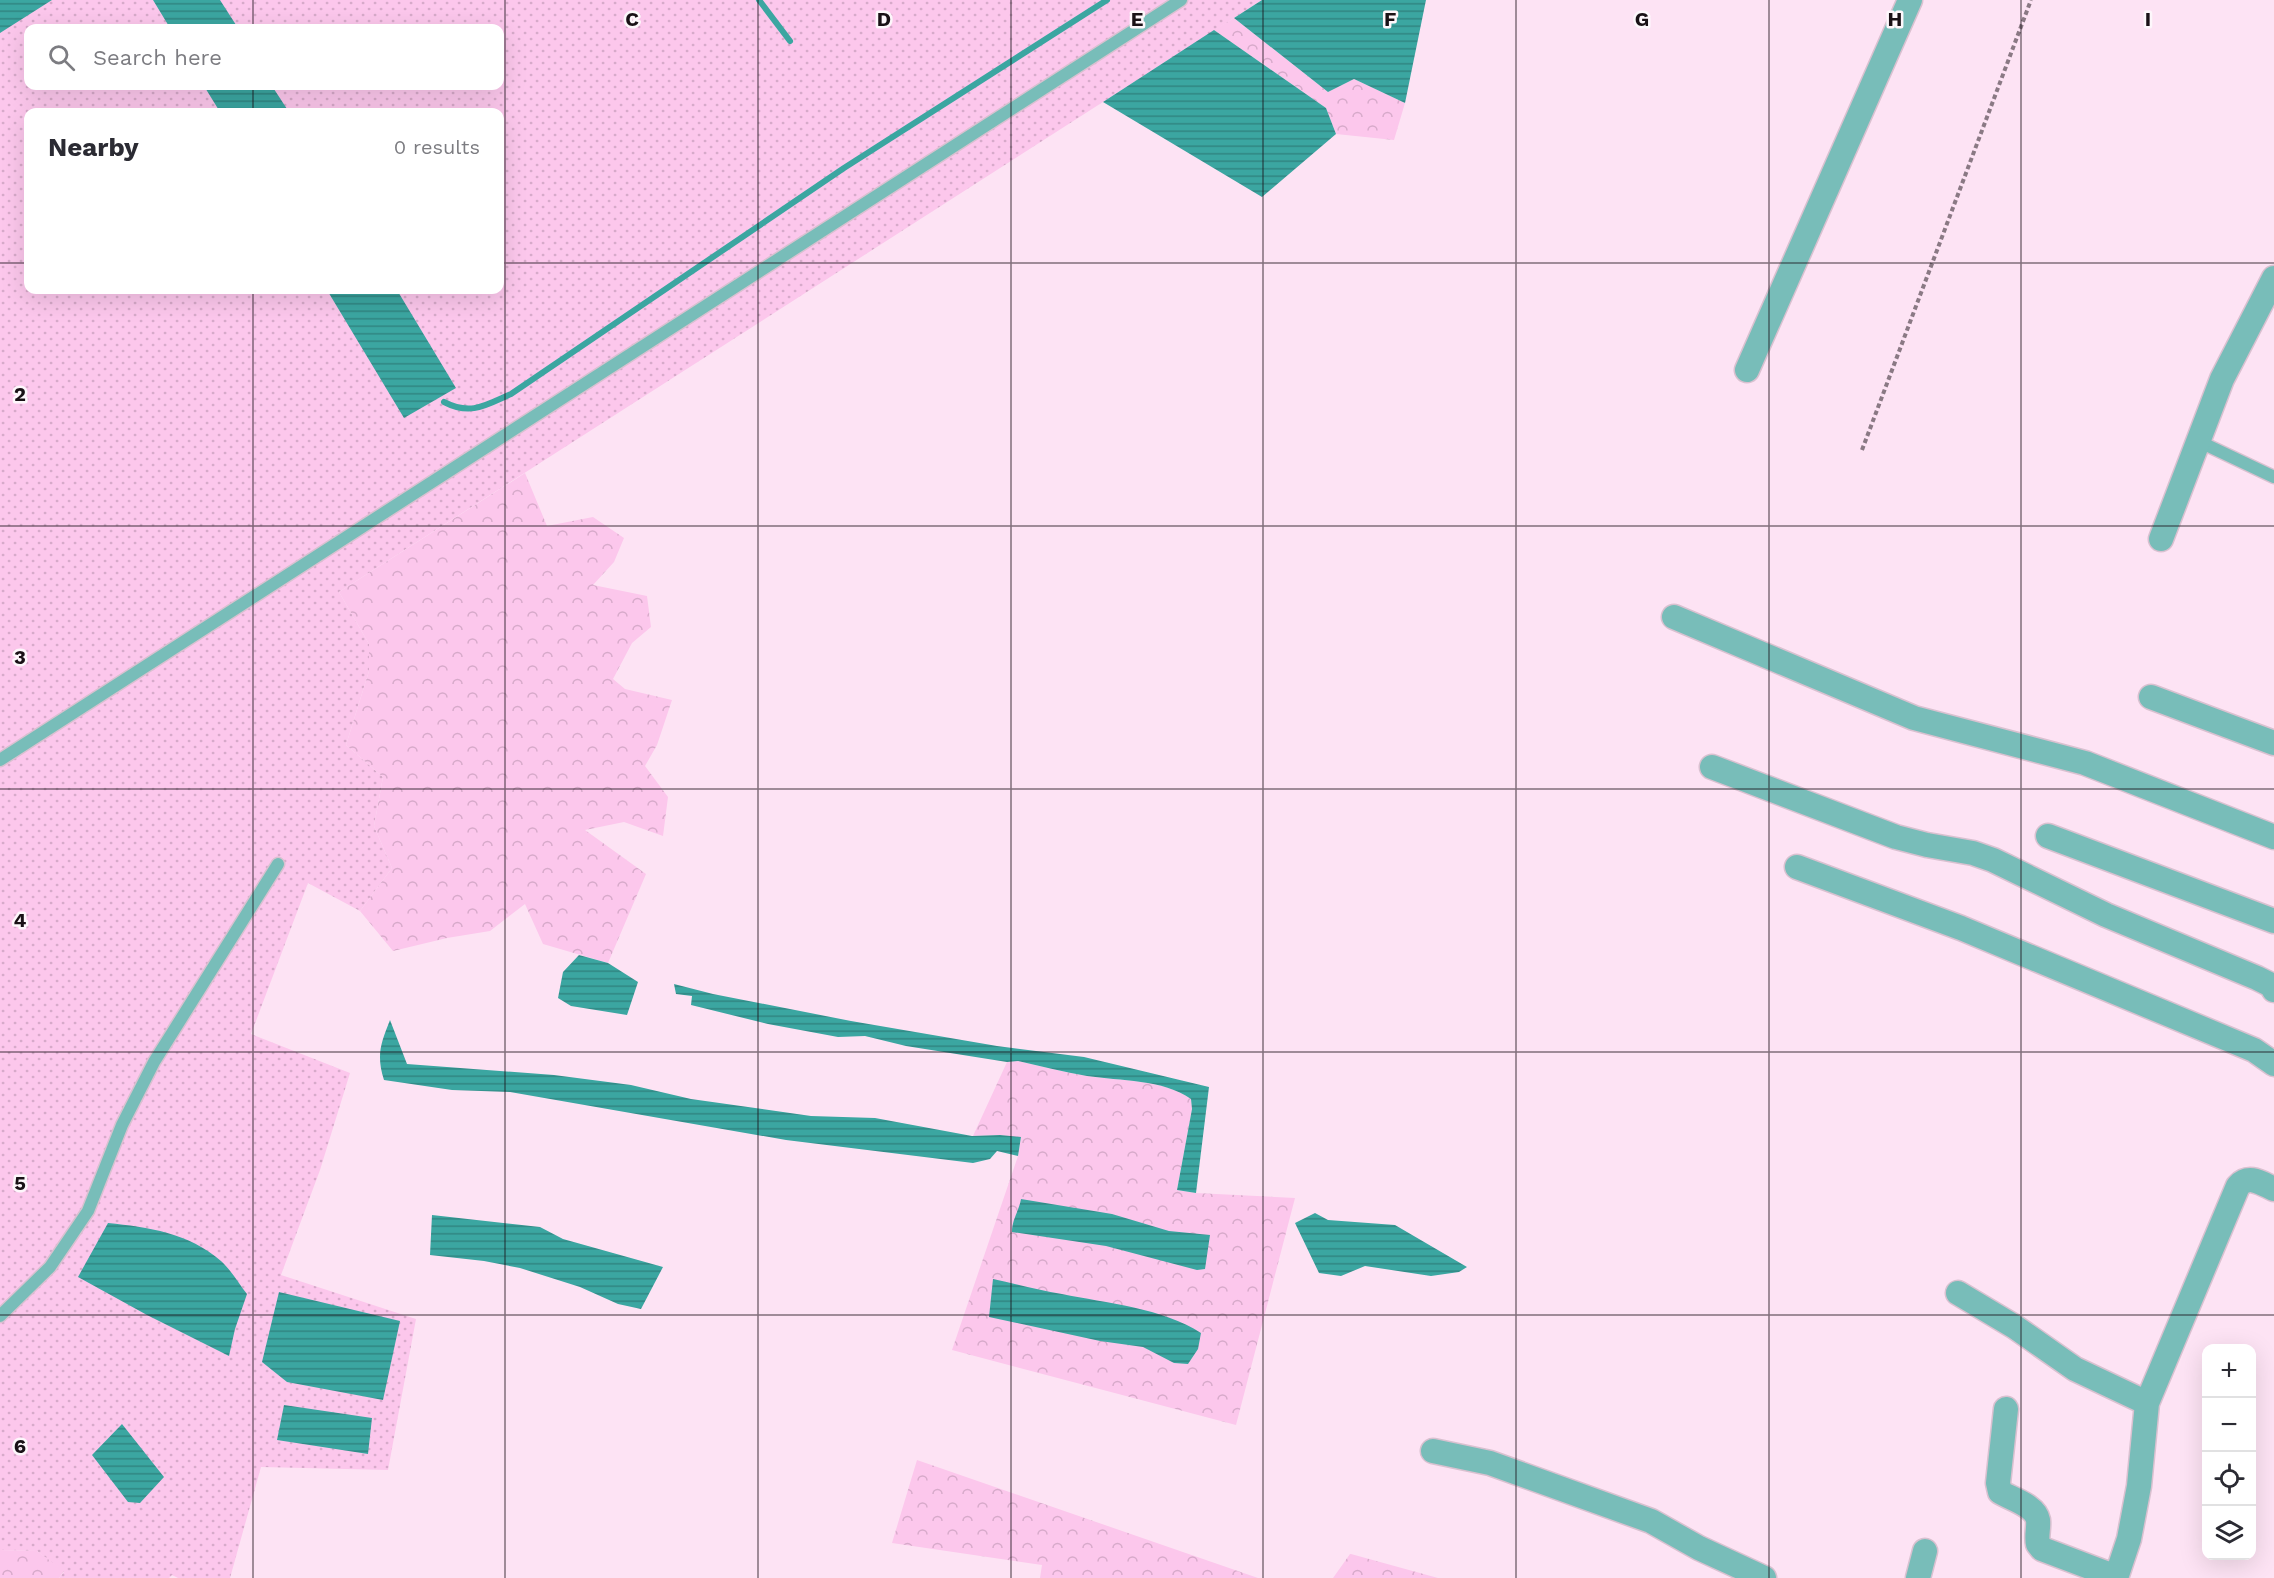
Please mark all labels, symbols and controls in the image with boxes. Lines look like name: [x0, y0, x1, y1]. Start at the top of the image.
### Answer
text: C: [625, 7, 639, 31]
text: D: [877, 7, 891, 31]
text: E: [1131, 7, 1143, 31]
text: F: [1384, 7, 1396, 31]
text: G: [1635, 7, 1649, 31]
text: H: [1888, 7, 1902, 31]
text: I: [2145, 7, 2151, 31]
search box: [24, 24, 504, 90]
icon: search: [45, 41, 78, 74]
text: Search here: [93, 45, 222, 70]
text: Nearby: [48, 132, 139, 162]
text: 0 results: [394, 135, 480, 159]
text: 2: [14, 382, 26, 406]
text: 3: [14, 645, 26, 669]
text: 4: [14, 908, 27, 932]
text: 5: [14, 1171, 26, 1195]
map controls: [2202, 1344, 2256, 1560]
button: +: [2202, 1344, 2256, 1398]
button: −: [2202, 1398, 2256, 1452]
text: 6: [14, 1434, 26, 1458]
button: locate: [2202, 1452, 2256, 1506]
button: layers: [2202, 1506, 2256, 1560]

